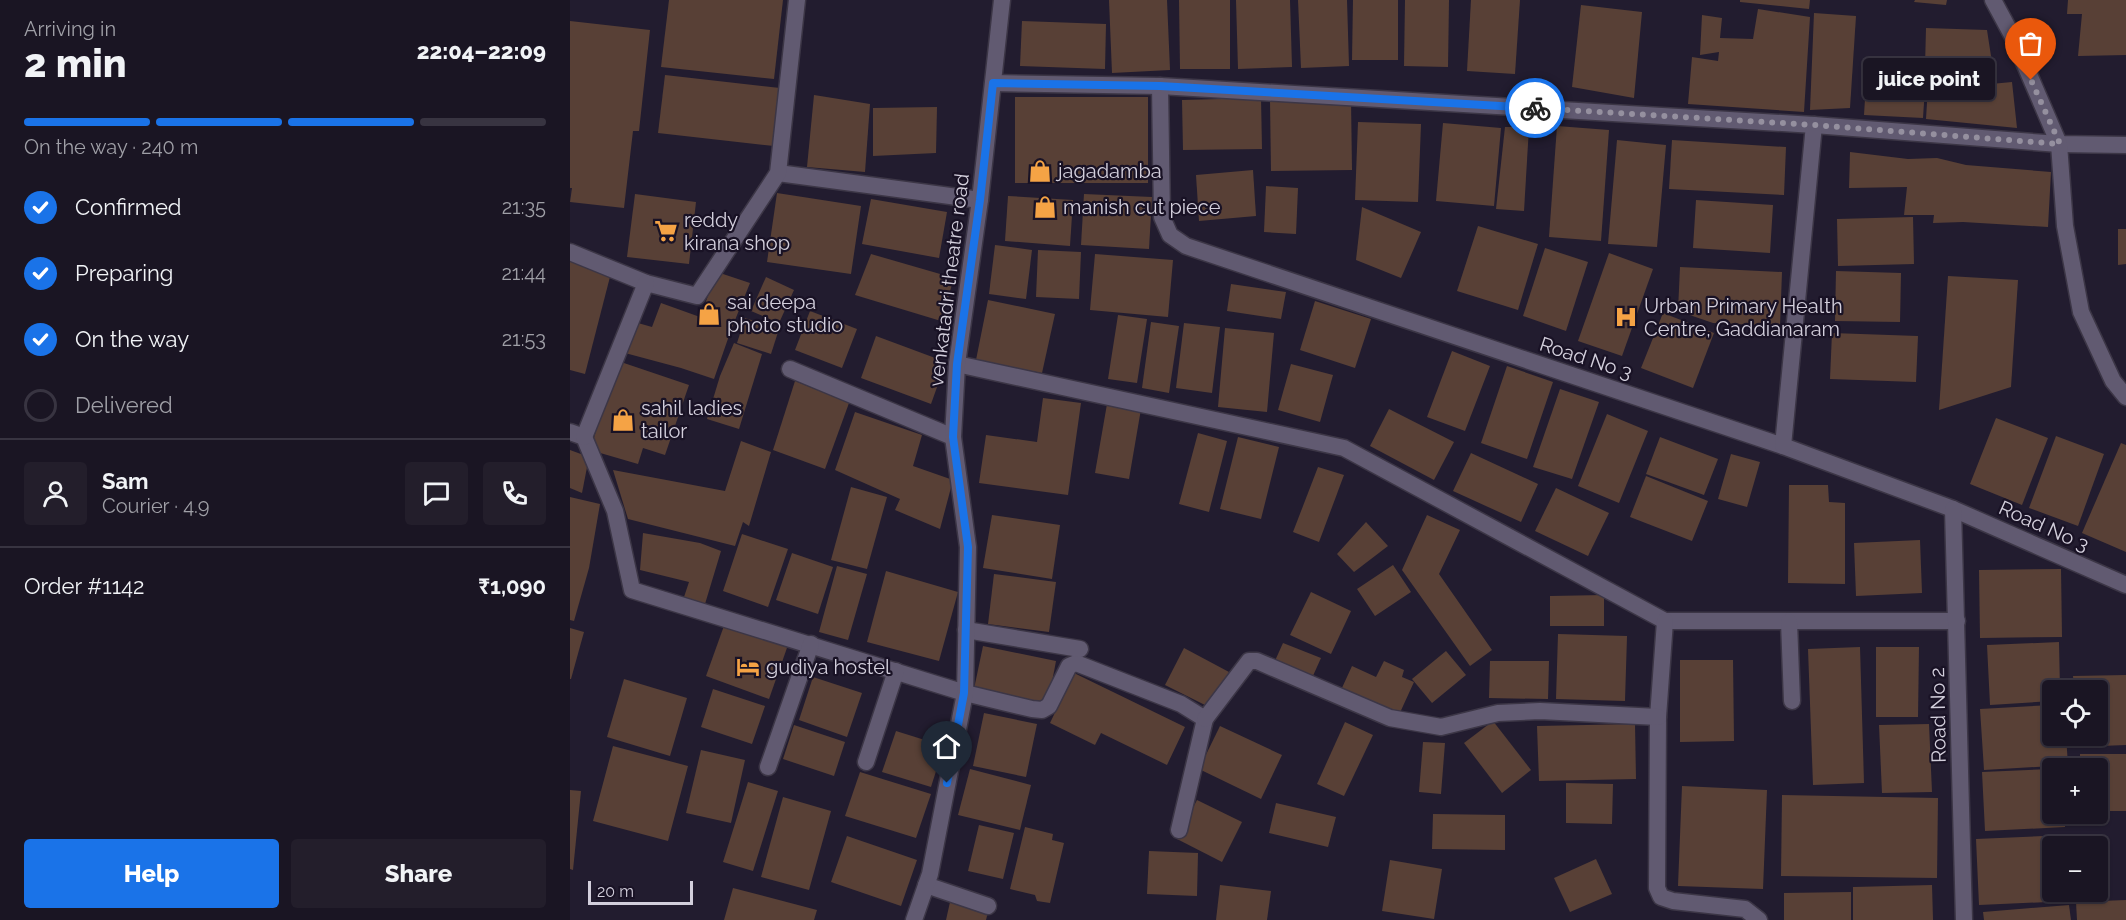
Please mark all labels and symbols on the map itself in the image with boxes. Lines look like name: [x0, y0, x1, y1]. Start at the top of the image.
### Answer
pin: [2005, 18, 2056, 80]
callout: juice point: [1863, 59, 1995, 101]
courier: [1505, 78, 1565, 138]
shop icon: jagadamba: [1027, 158, 1053, 184]
place label: jagadamba: [1055, 159, 1162, 183]
street label: venkatadri theatre road: [924, 172, 974, 388]
shop icon: manish cut piece: [1032, 194, 1058, 220]
place label: manish cut piece: [1063, 195, 1221, 219]
place label: reddy kirana shop: [684, 208, 790, 255]
supermarket icon: reddy kirana shop: [653, 218, 679, 244]
place label: sai deepa photo studio: [727, 290, 843, 337]
place label: Urban Primary Health Centre, Gaddianaram: [1644, 294, 1843, 341]
shop icon: sai deepa photo studio: [696, 301, 722, 327]
hospital icon: Urban Primary Health Centre, Gaddianaram: [1613, 304, 1639, 330]
street label: Road No 3: [1537, 332, 1635, 384]
place label: sahil ladies tailor: [641, 396, 742, 443]
shop icon: sahil ladies tailor: [610, 407, 636, 433]
street label: Road No 3: [1995, 496, 2093, 556]
hotel icon: gudiya hostel: [735, 654, 761, 680]
place label: gudiya hostel: [766, 655, 891, 679]
street label: Road No 2: [1925, 667, 1951, 763]
pin: [921, 721, 972, 783]
scale bar: [588, 878, 693, 906]

